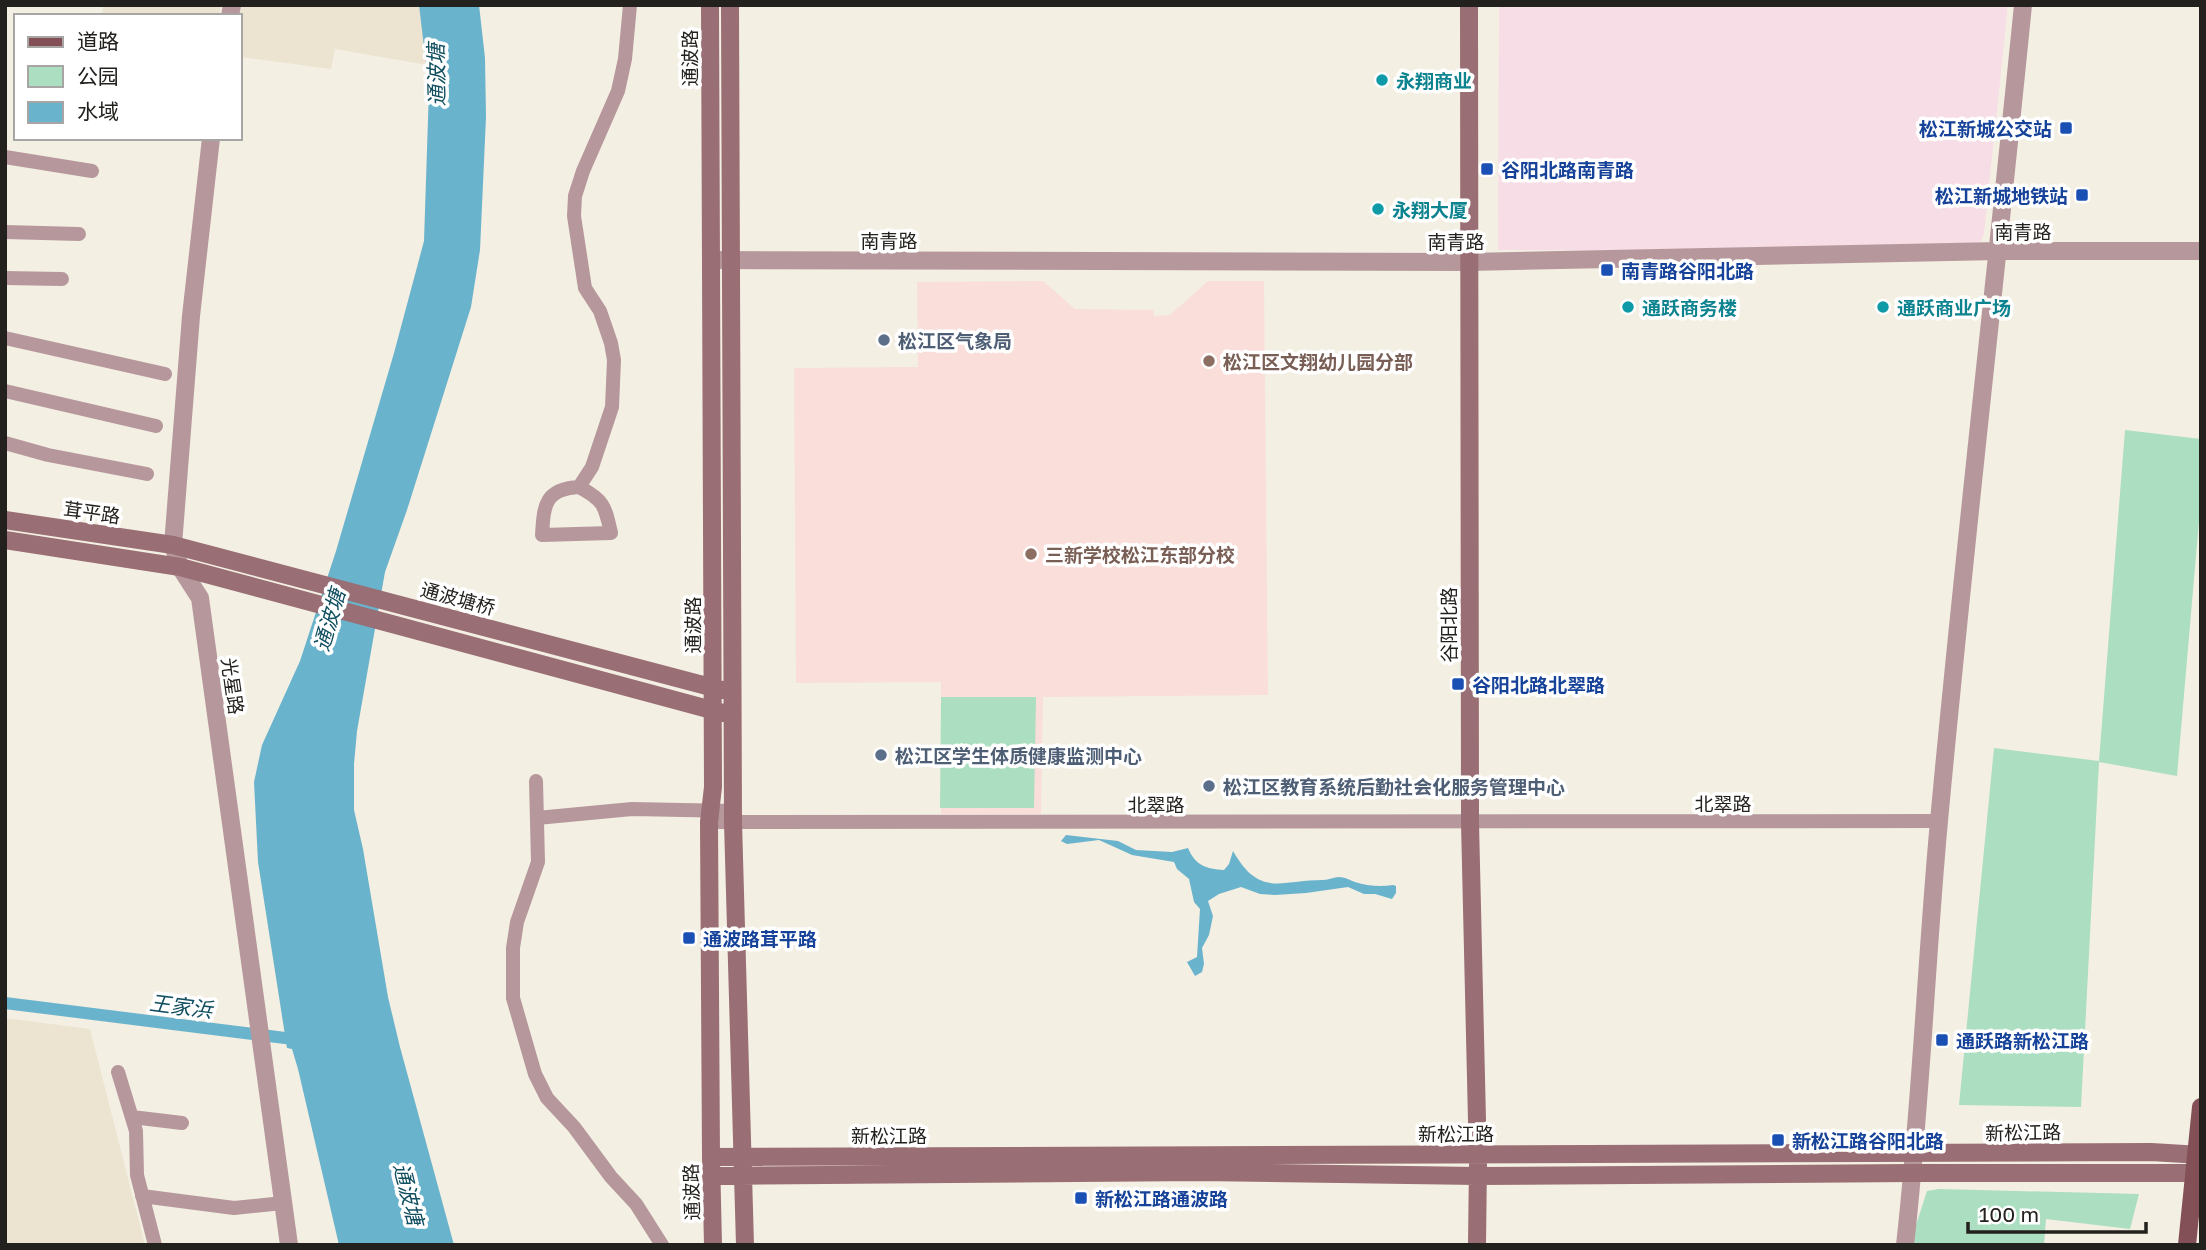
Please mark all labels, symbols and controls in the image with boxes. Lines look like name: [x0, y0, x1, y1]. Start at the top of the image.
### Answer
legend: [14, 14, 242, 140]
text: 道路: [77, 28, 119, 54]
street label: 通波路: [678, 29, 701, 87]
water label: 通波塘: [422, 40, 450, 107]
text: 公园: [77, 63, 119, 89]
place label: 永翔商业: [1396, 69, 1472, 92]
marker: 永翔商业: [1374, 72, 1390, 88]
text: 水域: [77, 98, 119, 124]
place label: 松江新城公交站: [1919, 117, 2052, 140]
marker: 松江新城公交站: [2058, 120, 2074, 136]
place label: 谷阳北路南青路: [1501, 158, 1634, 181]
marker: 谷阳北路南青路: [1479, 161, 1495, 177]
place label: 松江新城地铁站: [1935, 184, 2068, 207]
marker: 松江新城地铁站: [2074, 187, 2090, 203]
place label: 永翔大厦: [1392, 198, 1468, 221]
marker: 永翔大厦: [1370, 201, 1386, 217]
street label: 南青路: [1994, 220, 2052, 243]
street label: 南青路: [860, 229, 918, 252]
street label: 南青路: [1427, 230, 1485, 253]
place label: 南青路谷阳北路: [1621, 259, 1754, 282]
marker: 南青路谷阳北路: [1599, 262, 1615, 278]
place label: 通跃商务楼: [1642, 296, 1737, 319]
place label: 通跃商业广场: [1897, 296, 2011, 319]
marker: 通跃商务楼: [1620, 299, 1636, 315]
marker: 通跃商业广场: [1875, 299, 1891, 315]
place label: 松江区气象局: [898, 329, 1012, 352]
marker: 松江区气象局: [876, 332, 892, 348]
place label: 松江区文翔幼儿园分部: [1223, 350, 1413, 373]
marker: 松江区文翔幼儿园分部: [1201, 353, 1217, 369]
street label: 茸平路: [62, 497, 122, 527]
place label: 三新学校松江东部分校: [1045, 543, 1235, 566]
marker: 三新学校松江东部分校: [1023, 546, 1039, 562]
street label: 通波塘桥: [418, 577, 498, 619]
water label: 通波塘: [308, 583, 351, 654]
street label: 谷阳北路: [1437, 587, 1460, 663]
street label: 通波路: [681, 596, 704, 654]
street label: 光星路: [218, 656, 248, 716]
place label: 谷阳北路北翠路: [1472, 673, 1605, 696]
marker: 谷阳北路北翠路: [1450, 676, 1466, 692]
place label: 松江区学生体质健康监测中心: [895, 744, 1142, 767]
marker: 松江区学生体质健康监测中心: [873, 747, 889, 763]
place label: 松江区教育系统后勤社会化服务管理中心: [1223, 775, 1565, 798]
marker: 松江区教育系统后勤社会化服务管理中心: [1201, 778, 1217, 794]
street label: 北翠路: [1694, 792, 1752, 815]
street label: 北翠路: [1127, 793, 1185, 816]
place label: 通波路茸平路: [703, 927, 817, 950]
marker: 通波路茸平路: [681, 930, 697, 946]
water label: 王家浜: [148, 989, 216, 1023]
place label: 通跃路新松江路: [1956, 1029, 2089, 1052]
marker: 通跃路新松江路: [1934, 1032, 1950, 1048]
street label: 新松江路: [1985, 1120, 2061, 1144]
street label: 新松江路: [1418, 1122, 1494, 1145]
street label: 新松江路: [851, 1124, 927, 1147]
place label: 新松江路谷阳北路: [1792, 1129, 1944, 1152]
marker: 新松江路谷阳北路: [1770, 1132, 1786, 1148]
water label: 通波塘: [389, 1160, 430, 1231]
street label: 通波路: [679, 1163, 703, 1221]
place label: 新松江路通波路: [1095, 1187, 1228, 1210]
marker: 新松江路通波路: [1073, 1190, 1089, 1206]
scale bar: [1968, 1190, 2146, 1234]
text: 100 m: [1979, 1201, 2039, 1227]

